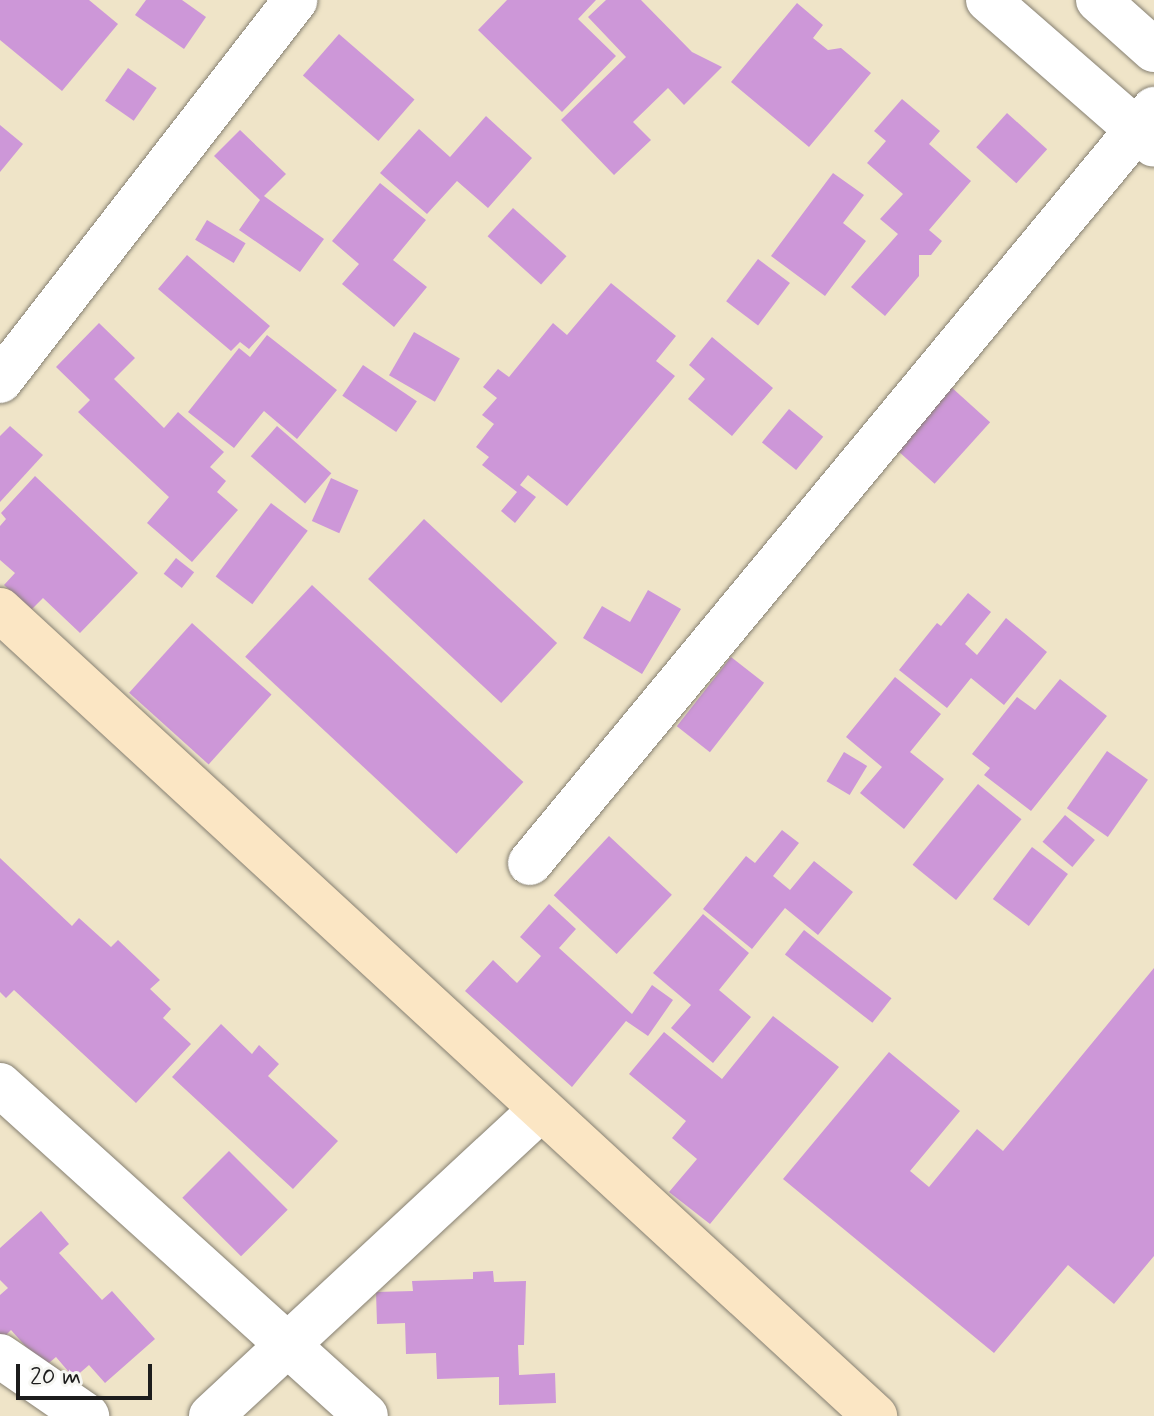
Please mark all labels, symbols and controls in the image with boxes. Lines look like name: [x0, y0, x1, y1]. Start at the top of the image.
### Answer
scale bar: [20, 1348, 156, 1398]
text: 20 m: [30, 1362, 81, 1393]

